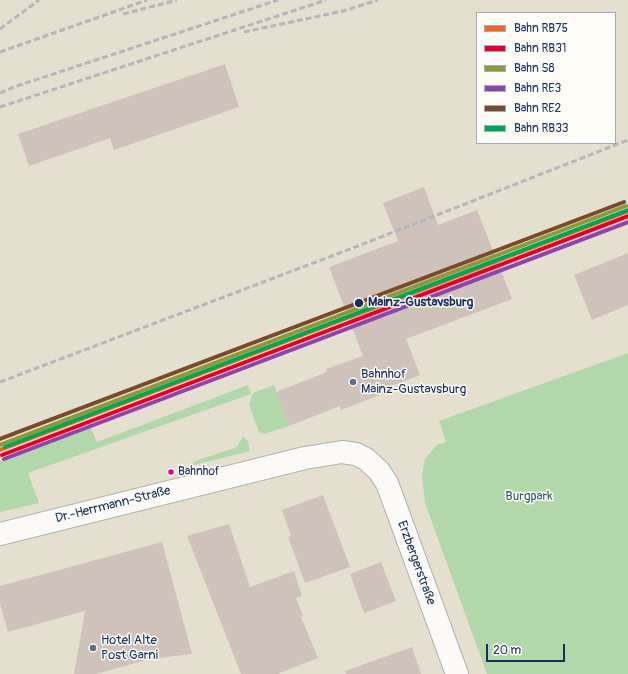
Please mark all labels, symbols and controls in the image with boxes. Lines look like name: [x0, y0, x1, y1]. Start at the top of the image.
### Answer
legend: [476, 12, 616, 144]
text: Bahn RB75: [514, 21, 568, 36]
text: Bahn RB31: [514, 41, 567, 56]
text: Bahn S8: [514, 61, 554, 76]
text: Bahn RE3: [514, 81, 561, 96]
text: Bahn RE2: [514, 101, 561, 116]
text: Bahn RB33: [514, 121, 569, 136]
place label: Mainz-Gustavsburg: [368, 295, 473, 311]
marker: Mainz-Gustavsburg: [353, 297, 365, 309]
place label: Bahnhof Mainz-Gustavsburg: [361, 367, 466, 398]
marker: Bahnhof Mainz-Gustavsburg: [348, 377, 358, 387]
place label: Bahnhof: [178, 465, 220, 479]
marker: Bahnhof: [166, 467, 176, 477]
street label: Dr.-Herrmann-Straße: [54, 483, 172, 527]
park label: Burgpark: [505, 489, 553, 505]
street label: Erzbergerstraße: [394, 519, 438, 607]
place label: Hotel Alte Post Garni: [101, 633, 158, 664]
scale bar: [488, 636, 567, 662]
marker: Hotel Alte Post Garni: [88, 643, 98, 653]
text: 20 m: [493, 643, 521, 658]

